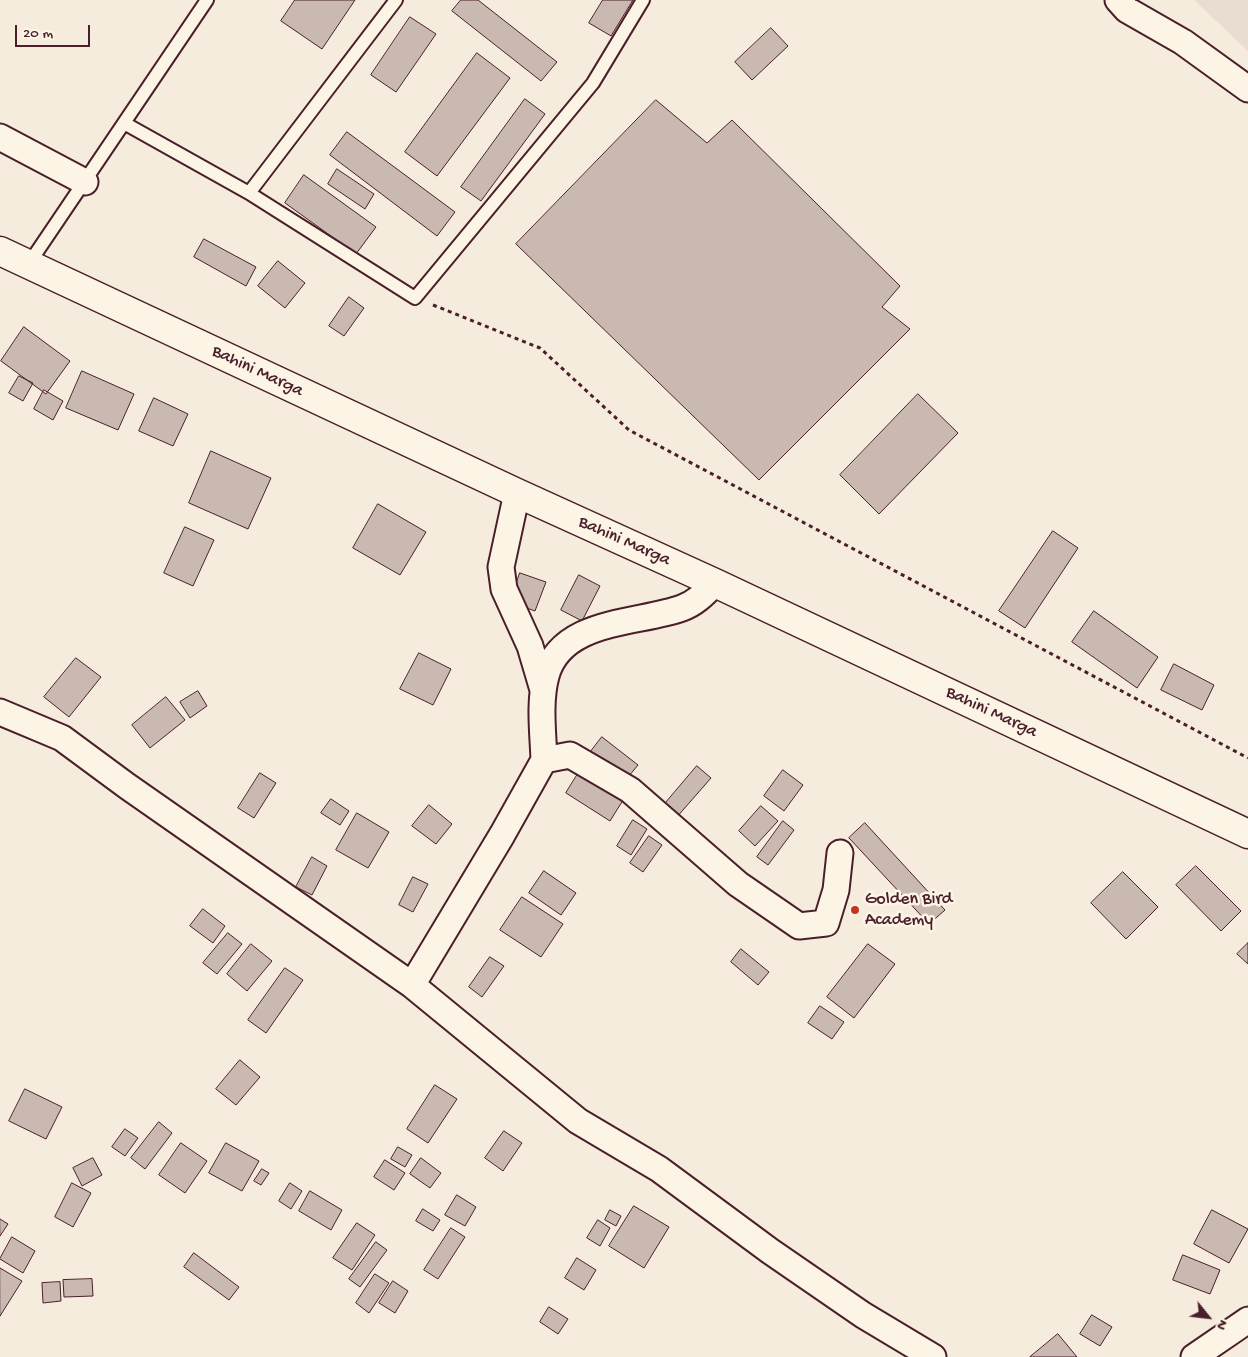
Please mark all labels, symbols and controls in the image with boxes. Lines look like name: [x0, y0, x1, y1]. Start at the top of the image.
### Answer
scale bar: [18, 15, 92, 47]
text: 20 m: [23, 25, 53, 43]
street label: Bahini Marga: [208, 341, 306, 403]
street label: Bahini Marga: [575, 512, 673, 572]
street label: Bahini Marga: [942, 682, 1040, 744]
place label: Golden Bird Academy: [865, 889, 952, 932]
marker: Golden Bird Academy: [849, 904, 861, 916]
north arrow: [1183, 1292, 1233, 1342]
text: N: [1212, 1316, 1231, 1333]

